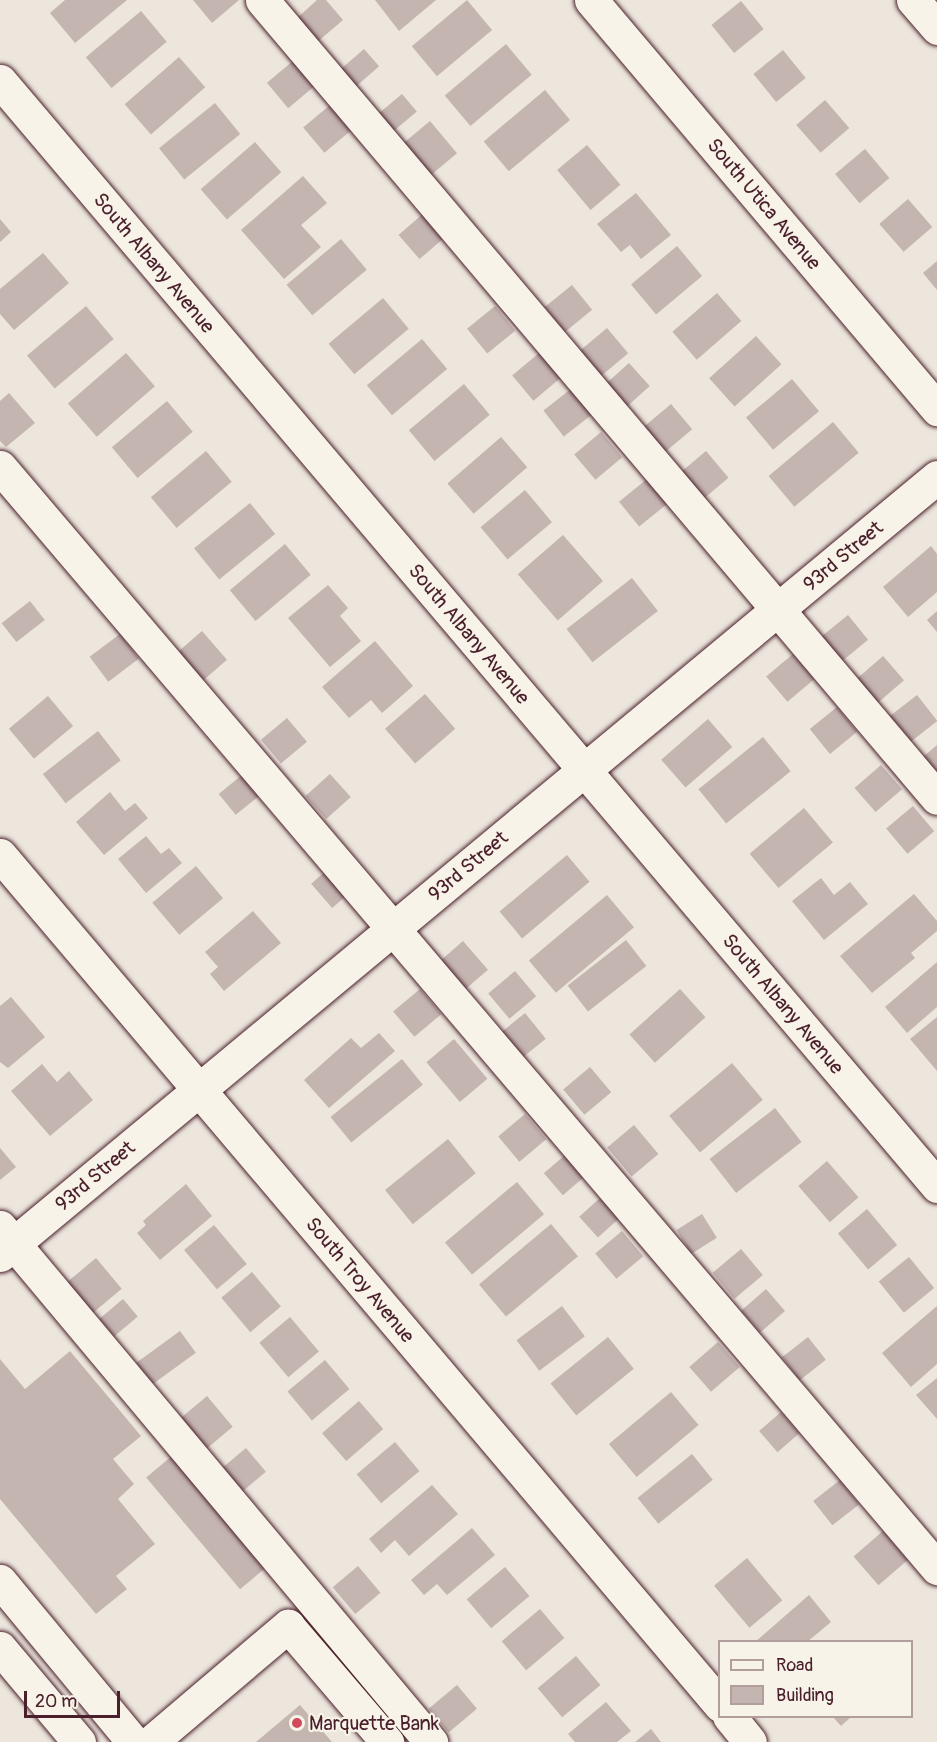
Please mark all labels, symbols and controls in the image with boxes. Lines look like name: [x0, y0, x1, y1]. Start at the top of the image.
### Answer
street label: South Utica Avenue: [702, 133, 826, 275]
street label: South Albany Avenue: [88, 188, 220, 338]
street label: 93rd Street: [798, 516, 888, 596]
street label: South Albany Avenue: [403, 559, 535, 709]
street label: 93rd Street: [423, 826, 513, 906]
street label: South Albany Avenue: [717, 929, 849, 1079]
street label: 93rd Street: [50, 1136, 140, 1216]
street label: South Troy Avenue: [300, 1212, 420, 1348]
legend: [718, 1640, 913, 1718]
text: Road: [776, 1654, 813, 1677]
scale bar: [27, 1679, 123, 1717]
text: Building: [776, 1684, 834, 1707]
text: 20 m: [35, 1690, 77, 1713]
place label: Marquette Bank: [309, 1711, 439, 1735]
marker: Marquette Bank: [290, 1716, 304, 1730]

